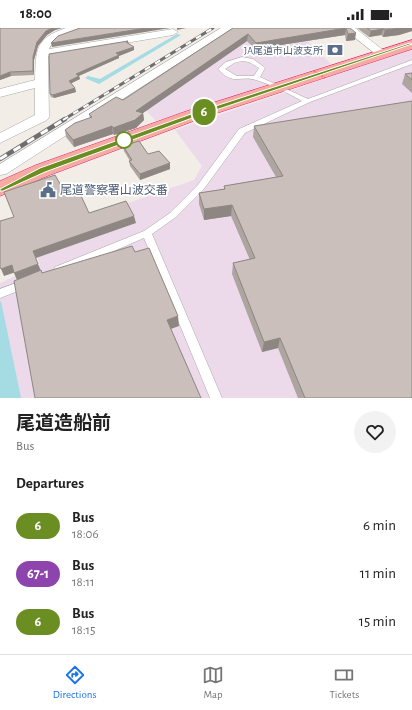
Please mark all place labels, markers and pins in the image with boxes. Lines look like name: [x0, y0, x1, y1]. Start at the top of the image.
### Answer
bank icon: JA尾道市山波支所: [326, 41, 344, 59]
place label: JA尾道市山波支所: [244, 45, 323, 56]
unlabelled marker: [115, 131, 133, 149]
public building icon: 尾道警察署山波交番: [39, 181, 57, 199]
place label: 尾道警察署山波交番: [60, 183, 168, 196]

